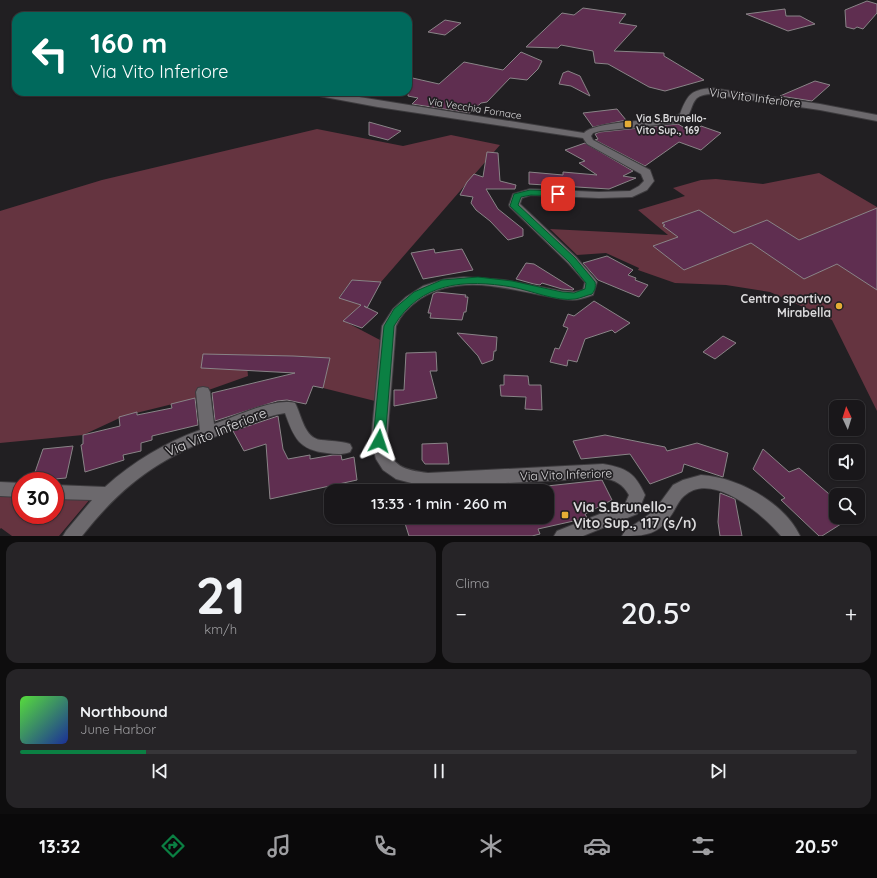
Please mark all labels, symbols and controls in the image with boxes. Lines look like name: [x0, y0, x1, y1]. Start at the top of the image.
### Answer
text: 160 m: [90, 25, 167, 60]
icon: left: [24, 28, 76, 80]
text: Via Vito Inferiore: [90, 60, 229, 83]
street label: Via Vito Inferiore: [708, 84, 802, 111]
street label: Via Vecchia Fornace: [427, 95, 523, 122]
place label: Via S.Brunello- Vito Sup., 169: [636, 112, 707, 137]
marker: Via S.Brunello- Vito Sup., 169: [623, 119, 633, 129]
pin: [541, 177, 575, 211]
icon: arrive: [547, 183, 569, 205]
place label: Centro sportivo Mirabella: [741, 291, 832, 320]
marker: Centro sportivo Mirabella: [834, 301, 844, 311]
north arrow: [829, 400, 865, 436]
map controls: [829, 400, 865, 524]
street label: Via Vito Inferiore: [163, 403, 269, 461]
position arrow: [358, 420, 400, 462]
button: sound: [829, 444, 865, 480]
street label: Via Vito Inferiore: [520, 465, 613, 484]
speed limit sign: 30: [12, 472, 64, 524]
button: search: [829, 488, 865, 524]
text: 13:33 · 1 min · 260 m: [371, 494, 507, 513]
place label: Via S.Brunello- Vito Sup., 117 (s/n): [573, 498, 696, 532]
marker: Via S.Brunello- Vito Sup., 117 (s/n): [560, 510, 570, 520]
text: 21: [196, 562, 246, 627]
text: Clima: [456, 575, 490, 591]
text: 20.5°: [621, 594, 691, 632]
text: −: [456, 600, 467, 628]
text: +: [845, 600, 857, 628]
text: km/h: [204, 621, 237, 637]
text: Northbound: [80, 702, 168, 721]
text: June Harbor: [80, 721, 156, 737]
icon: previous: [149, 760, 171, 782]
icon: pause: [428, 760, 450, 782]
icon: next: [707, 760, 729, 782]
icon: directions: [159, 832, 187, 860]
icon: music: [265, 832, 293, 860]
icon: phone: [371, 832, 399, 860]
icon: climate: [477, 832, 505, 860]
icon: car: [583, 832, 611, 860]
icon: filters: [689, 832, 717, 860]
text: 13:32: [39, 835, 81, 858]
text: 20.5°: [795, 835, 838, 858]

